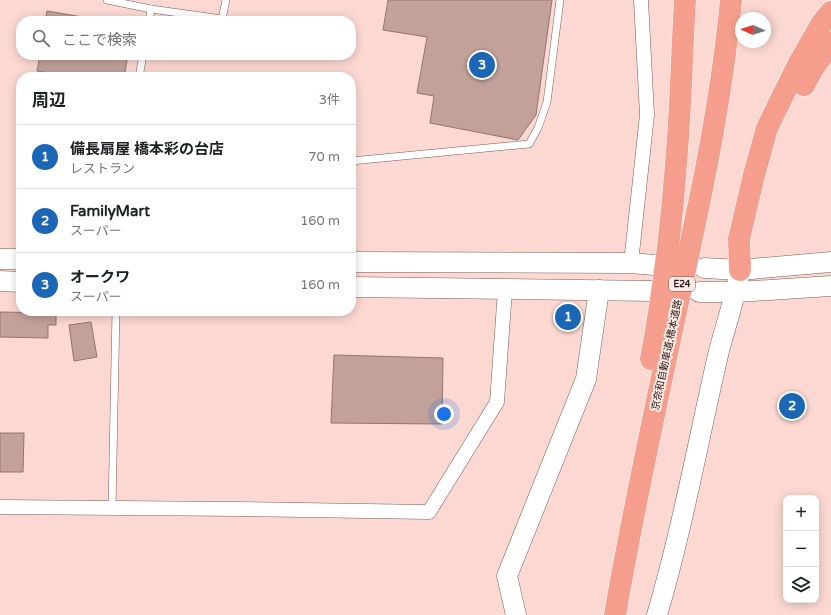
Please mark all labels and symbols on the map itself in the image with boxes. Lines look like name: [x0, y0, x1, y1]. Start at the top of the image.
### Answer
north arrow: [735, 12, 771, 48]
pin: 3: [469, 50, 495, 80]
road number: E24: [669, 277, 695, 291]
street label: 京奈和自動車道;橋本道路: [649, 299, 685, 411]
pin: 1: [555, 302, 581, 332]
pin: 2: [779, 391, 805, 421]
your location: [434, 404, 454, 424]

